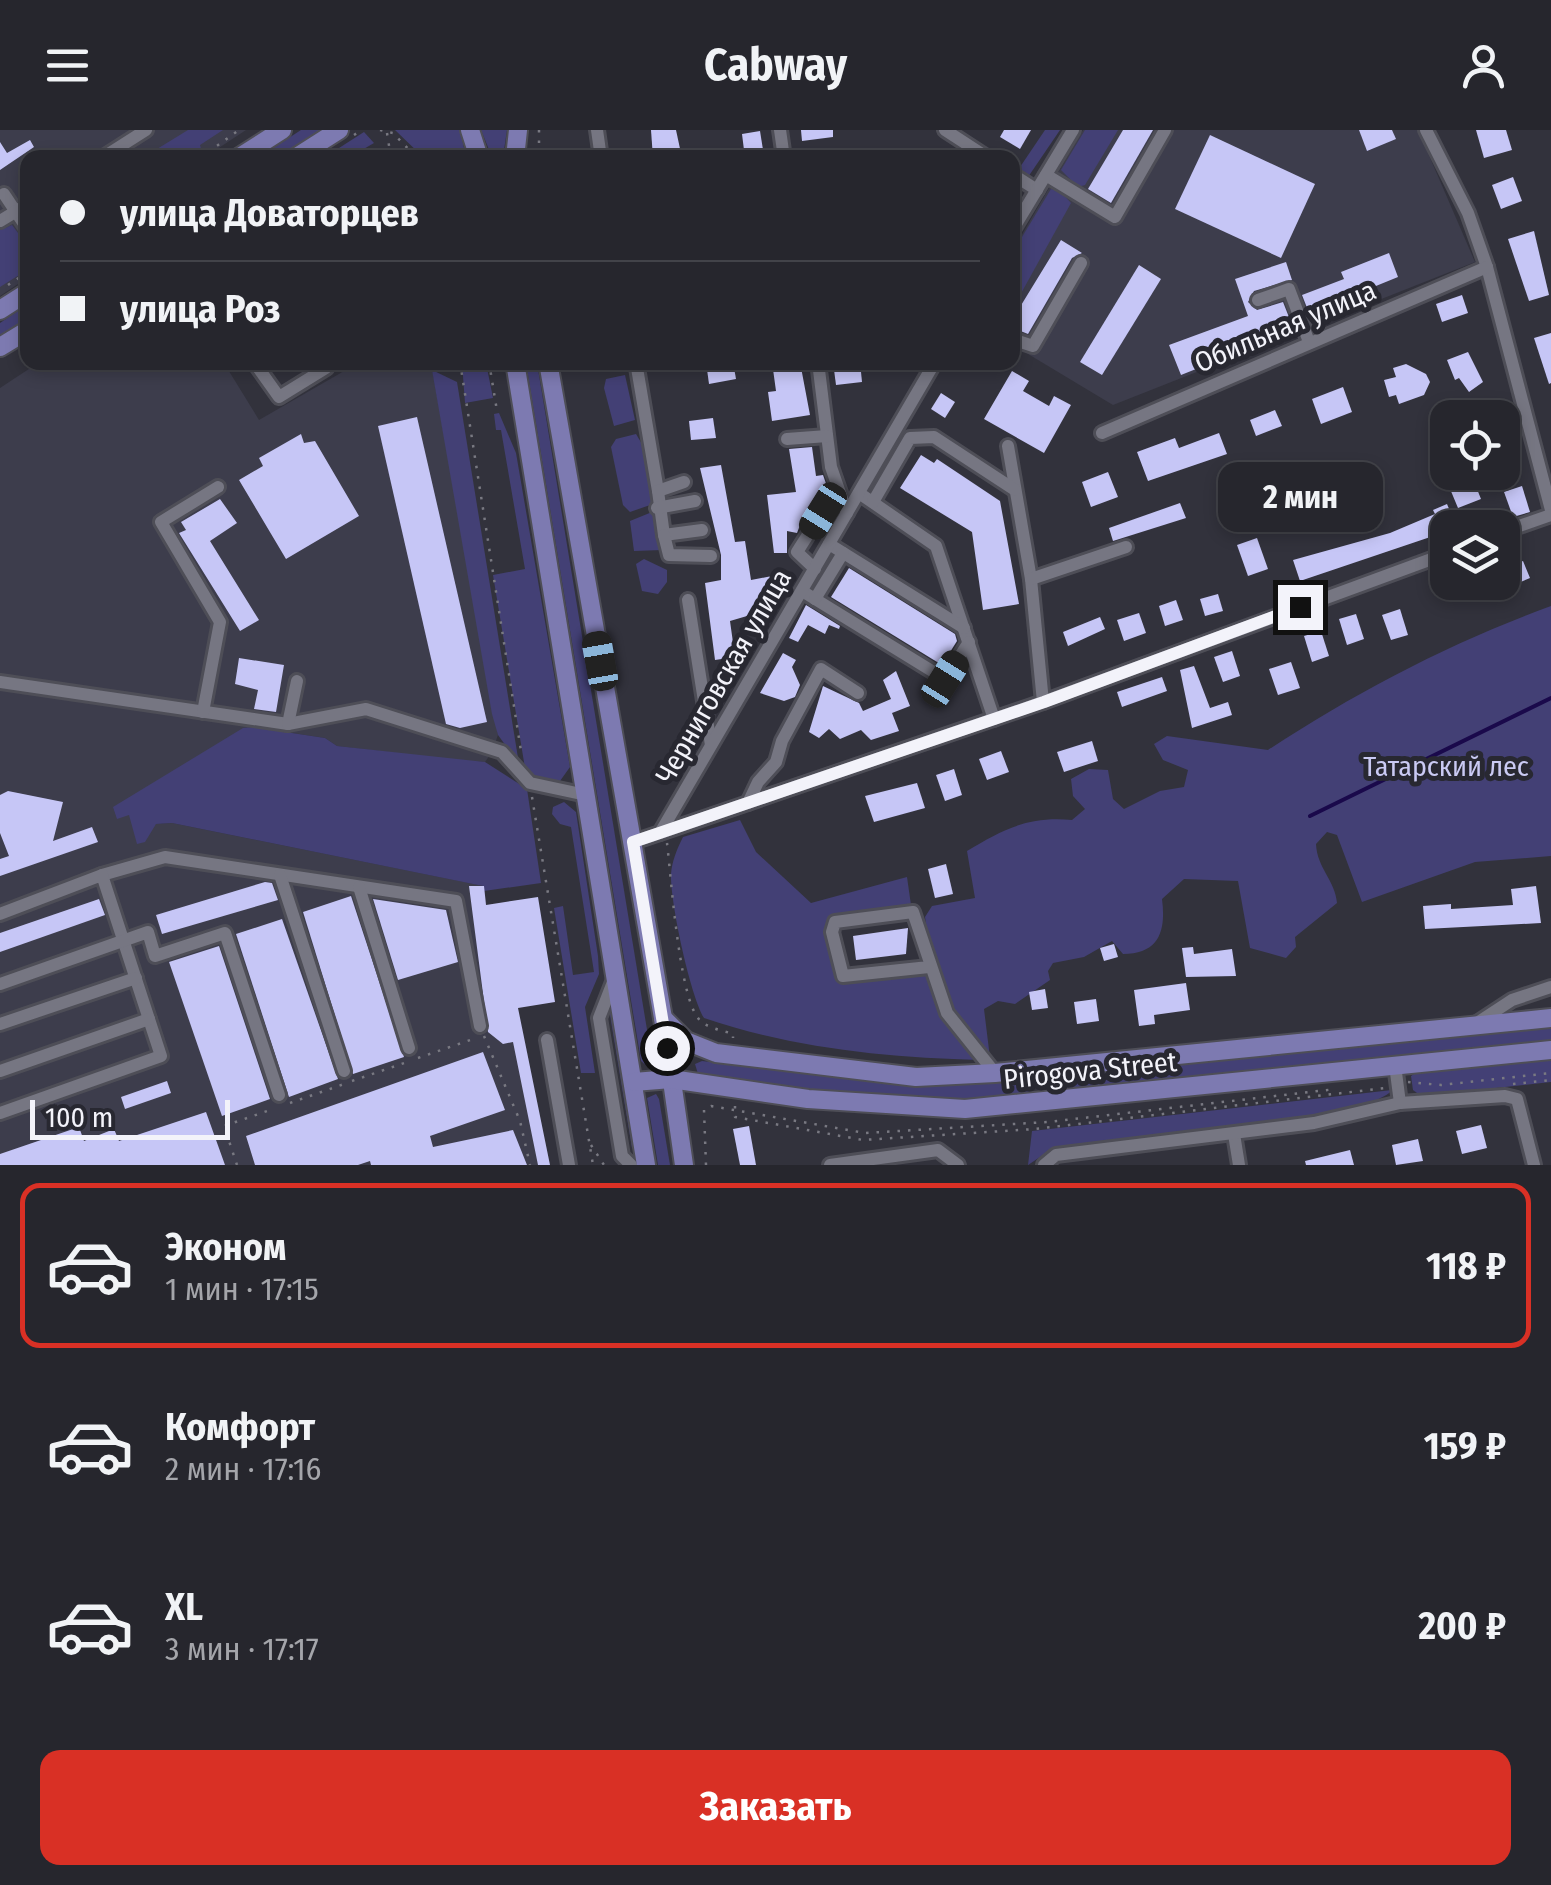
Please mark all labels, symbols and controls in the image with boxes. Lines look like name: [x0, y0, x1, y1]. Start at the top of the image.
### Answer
icon: menu: [40, 38, 95, 93]
text: Cabway: [704, 38, 847, 92]
icon: person: [1456, 38, 1511, 93]
text: улица Доваторцев: [120, 190, 419, 236]
street label: Обильная улица: [1190, 273, 1381, 380]
text: улица Роз: [120, 286, 281, 332]
map controls: [1430, 400, 1520, 600]
button: locate: [1430, 400, 1520, 490]
callout: 2 мин: [1218, 462, 1382, 532]
car: [794, 478, 852, 544]
text: 2 мин: [1263, 478, 1338, 516]
button: layers: [1430, 510, 1520, 600]
street label: Черниговская улица: [649, 563, 798, 789]
route end: [1278, 585, 1323, 630]
car: [580, 629, 620, 693]
car: [916, 646, 974, 712]
park label: Татарский лес: [1363, 750, 1529, 783]
route start: [645, 1026, 690, 1071]
street label: Pirogova Street: [1002, 1045, 1179, 1096]
scale bar: [30, 1095, 230, 1140]
text: 100 m: [45, 1101, 113, 1134]
icon: car: [45, 1221, 135, 1311]
text: Эконом: [165, 1224, 286, 1270]
text: 118 ₽: [1426, 1243, 1506, 1289]
text: 1 мин · 17:15: [165, 1270, 319, 1308]
icon: car: [45, 1401, 135, 1491]
text: Комфорт: [165, 1404, 315, 1450]
text: 159 ₽: [1424, 1423, 1506, 1469]
text: 2 мин · 17:16: [165, 1450, 321, 1488]
icon: car: [45, 1581, 135, 1671]
text: XL: [165, 1584, 203, 1630]
text: 200 ₽: [1418, 1603, 1506, 1649]
text: 3 мин · 17:17: [165, 1630, 319, 1668]
button: Заказать: [40, 1750, 1511, 1865]

